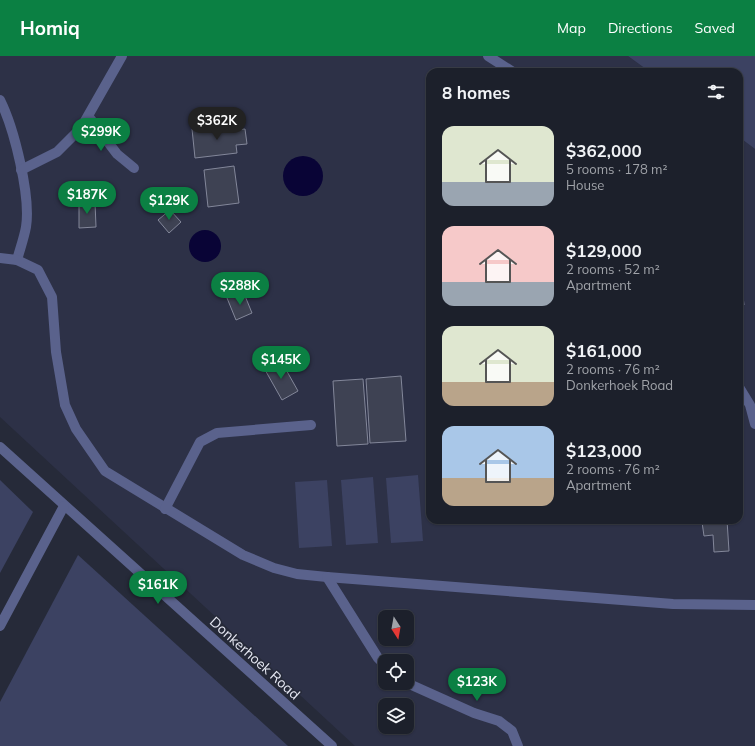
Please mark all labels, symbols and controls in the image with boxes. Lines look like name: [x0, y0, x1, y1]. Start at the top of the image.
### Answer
text: Homiq: [20, 16, 80, 40]
text: Map: [557, 19, 586, 37]
text: Directions: [608, 19, 673, 37]
text: Saved: [695, 19, 735, 37]
icon: filters: [705, 81, 727, 103]
text: 8 homes: [442, 82, 510, 103]
pin: $362K: [189, 107, 245, 141]
text: $362K: [197, 112, 237, 128]
pin: $299K: [73, 118, 129, 152]
text: $299K: [81, 123, 121, 139]
text: $362,000: [566, 140, 642, 161]
icon: home: [474, 142, 522, 190]
text: 5 rooms · 178 m²: [566, 161, 667, 177]
text: House: [566, 177, 604, 193]
pin: $187K: [59, 181, 115, 215]
text: $187K: [67, 186, 107, 202]
pin: $129K: [141, 187, 197, 221]
text: $129K: [149, 192, 189, 208]
text: $129,000: [566, 240, 642, 261]
icon: home: [474, 242, 522, 290]
text: 2 rooms · 52 m²: [566, 261, 660, 277]
pin: $288K: [212, 272, 268, 306]
text: $288K: [220, 277, 260, 293]
text: Apartment: [566, 277, 631, 293]
text: $161,000: [566, 340, 642, 361]
icon: home: [474, 342, 522, 390]
pin: $145K: [253, 346, 309, 380]
text: $145K: [261, 351, 301, 367]
text: 2 rooms · 76 m²: [566, 361, 660, 377]
text: Donkerhoek Road: [566, 377, 673, 393]
text: $123,000: [566, 440, 642, 461]
icon: home: [474, 442, 522, 490]
text: 2 rooms · 76 m²: [566, 461, 660, 477]
text: Apartment: [566, 477, 631, 493]
pin: $161K: [130, 571, 186, 605]
text: $161K: [138, 576, 178, 592]
north arrow: [378, 610, 414, 646]
map controls: [378, 610, 414, 734]
street label: Donkerhoek Road: [206, 613, 304, 703]
button: locate: [378, 654, 414, 690]
pin: $123K: [449, 668, 505, 702]
text: $123K: [457, 673, 497, 689]
button: layers: [378, 698, 414, 734]

